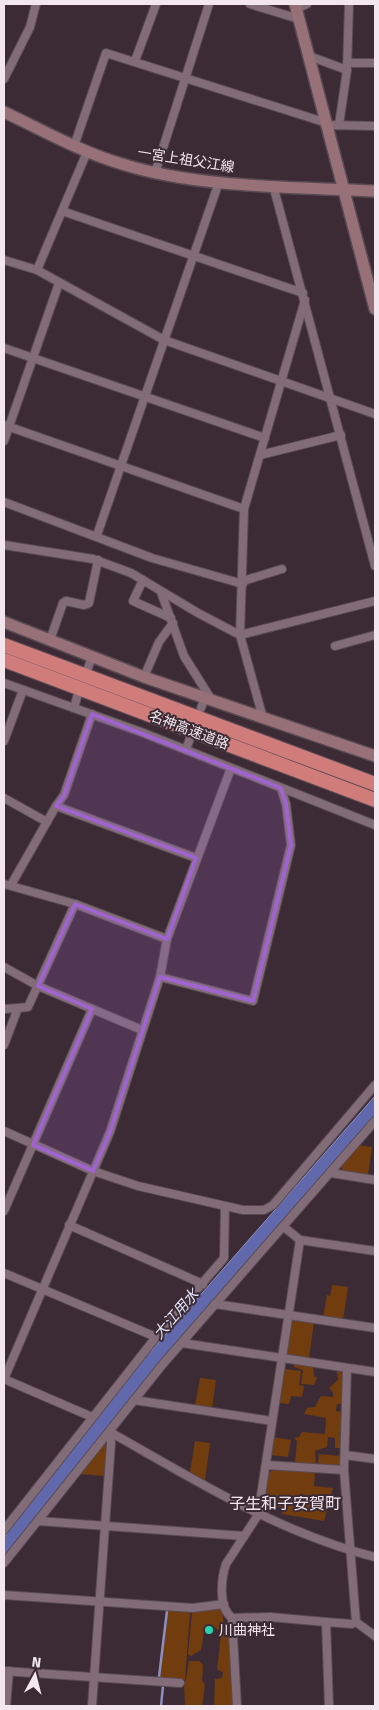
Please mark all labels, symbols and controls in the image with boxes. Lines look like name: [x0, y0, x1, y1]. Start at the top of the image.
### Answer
street label: 一宮上祖父江線: [136, 144, 236, 176]
street label: 名神高速道路: [147, 707, 231, 753]
water label: 大江用水: [150, 1284, 204, 1343]
district label: 子生和子安賀町: [229, 1494, 341, 1513]
place label: 川曲神社: [219, 1622, 275, 1639]
marker: 川曲神社: [203, 1624, 215, 1636]
north arrow: [10, 1650, 60, 1700]
text: N: [31, 1654, 42, 1672]

